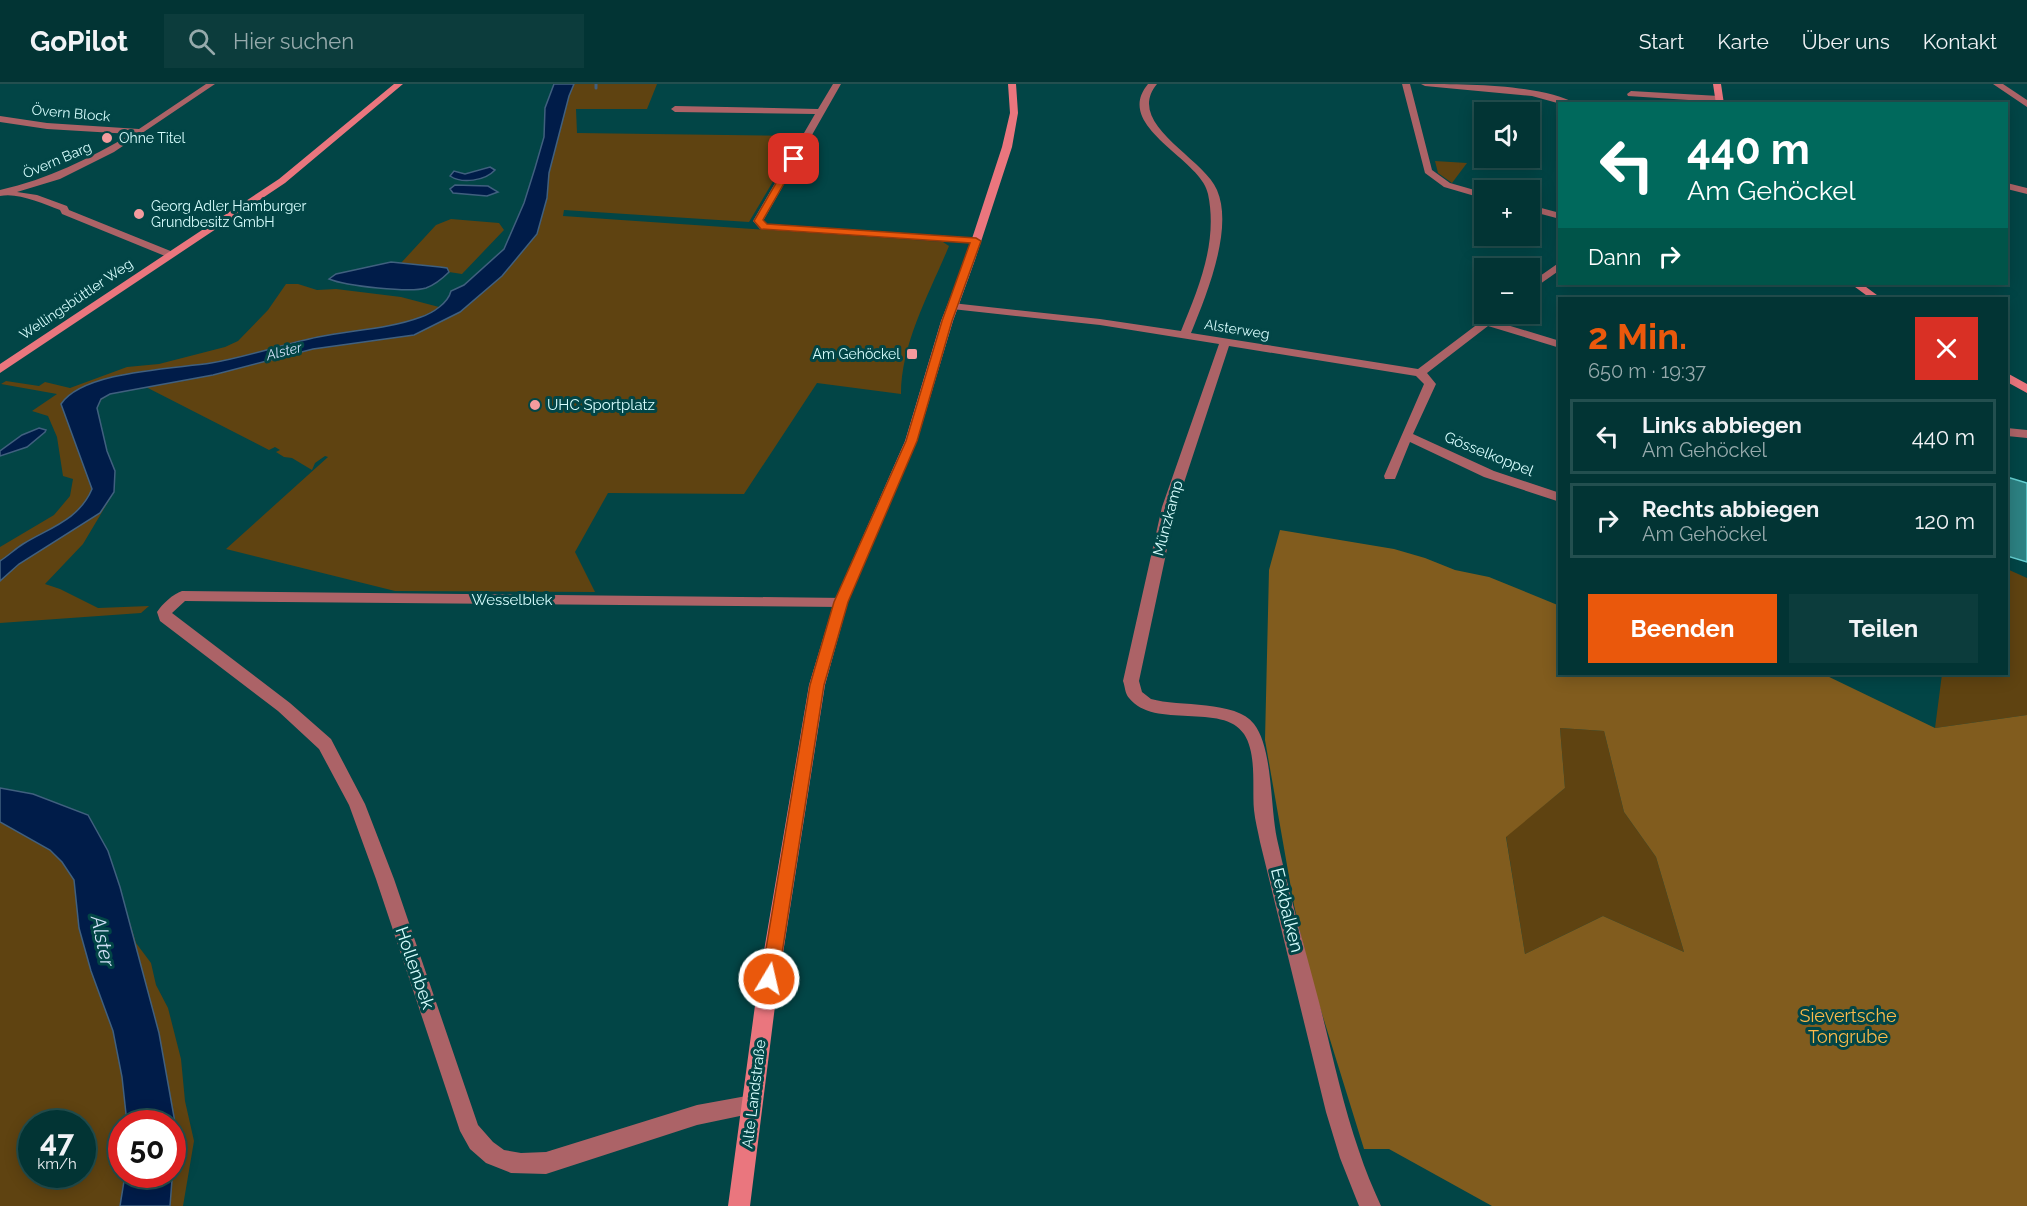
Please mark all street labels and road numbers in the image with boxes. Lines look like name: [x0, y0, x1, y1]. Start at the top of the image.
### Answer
street label: Övern Block: [31, 100, 112, 124]
street label: Övern Barg: [20, 137, 94, 182]
street label: Wellingsbüttler Weg: [16, 255, 136, 343]
street label: Alsterweg: [1203, 316, 1271, 342]
street label: Gösselkoppel: [1442, 428, 1537, 480]
street label: Münzkamp: [1149, 478, 1187, 558]
street label: Wesselblek: [472, 591, 553, 609]
street label: Eekbalken: [1267, 865, 1308, 954]
street label: Hollenbek: [392, 924, 440, 1012]
street label: Alte Landstraße: [738, 1038, 770, 1149]

